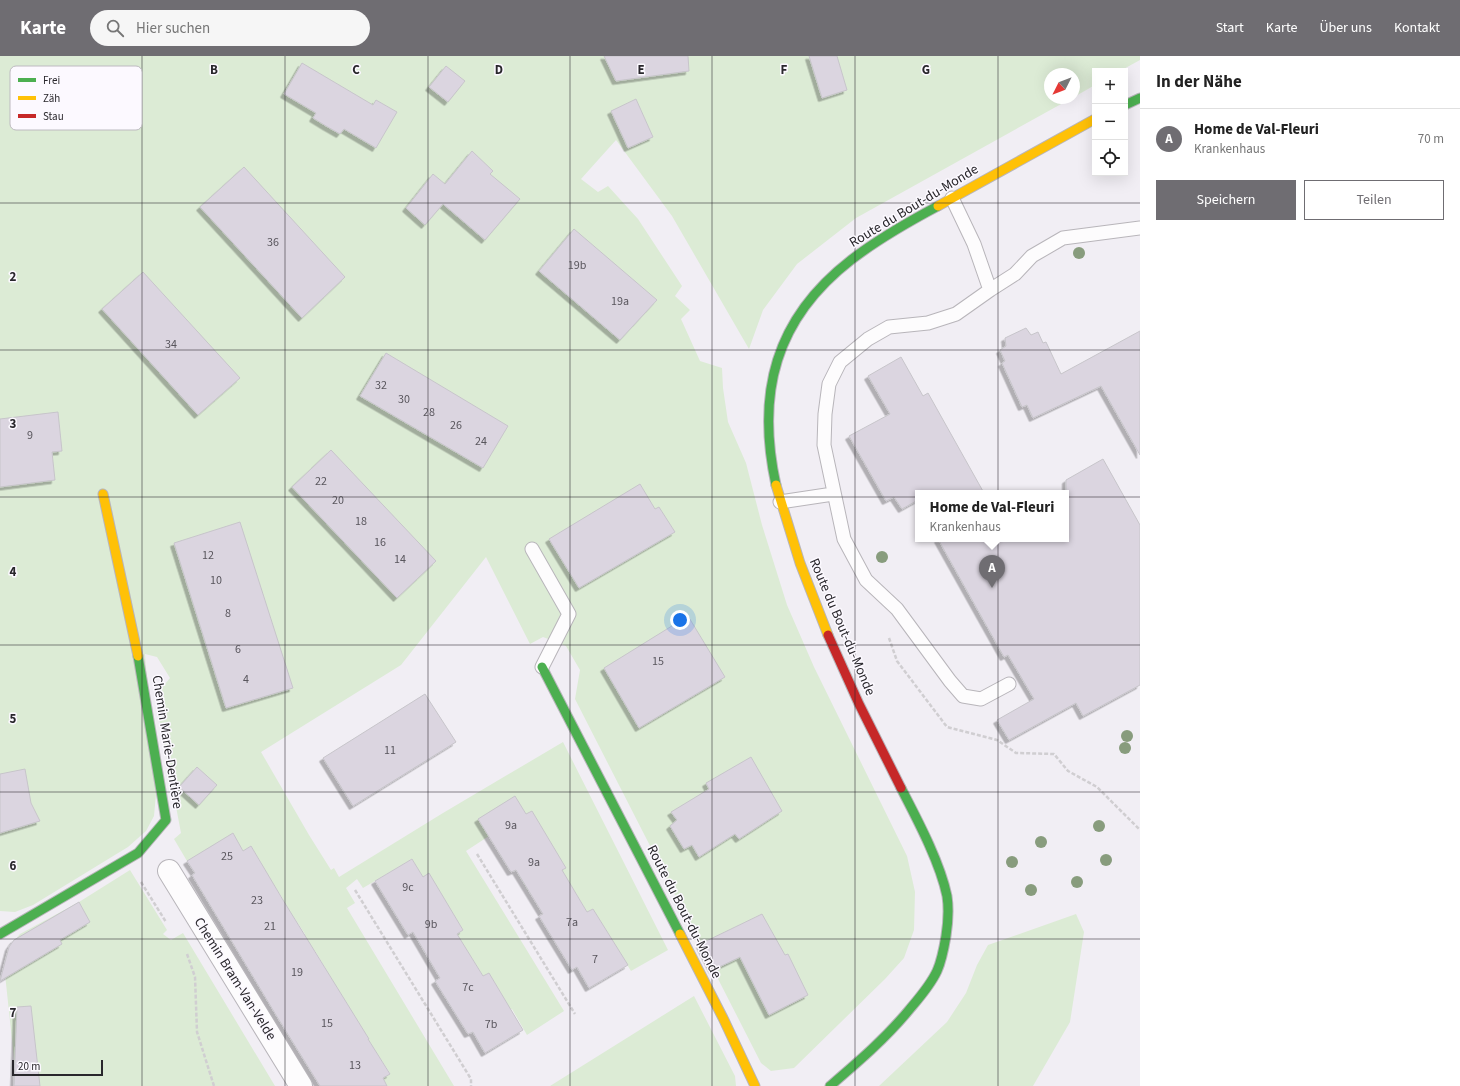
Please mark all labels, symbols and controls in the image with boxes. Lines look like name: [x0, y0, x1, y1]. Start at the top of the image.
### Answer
search box: [90, 10, 370, 46]
text: Karte: [20, 15, 66, 42]
icon: search: [104, 17, 126, 39]
text: Hier suchen: [136, 18, 210, 39]
text: Start: [1216, 18, 1244, 38]
text: Karte: [1266, 18, 1297, 38]
text: Über uns: [1319, 18, 1372, 38]
text: Kontakt: [1394, 18, 1440, 38]
text: B: [210, 61, 218, 79]
text: C: [352, 61, 360, 79]
text: D: [495, 61, 503, 79]
text: E: [637, 61, 645, 79]
text: F: [781, 61, 788, 79]
text: G: [922, 61, 930, 79]
legend: [10, 66, 142, 130]
north arrow: [1044, 68, 1080, 104]
map controls: [1092, 68, 1128, 176]
button: +: [1092, 68, 1128, 104]
text: In der Nähe: [1156, 70, 1242, 94]
text: Frei: [43, 73, 60, 88]
text: Zäh: [43, 91, 60, 106]
button: −: [1092, 104, 1128, 140]
text: Stau: [43, 109, 64, 124]
text: Home de Val-Fleuri: [1194, 119, 1319, 140]
text: A: [1165, 130, 1173, 148]
text: 70 m: [1418, 130, 1444, 148]
button: locate: [1092, 140, 1128, 176]
text: Krankenhaus: [1194, 140, 1265, 158]
street label: Route du Bout-du-Monde: [846, 159, 982, 253]
button: Speichern: [1156, 180, 1296, 220]
button: Teilen: [1304, 180, 1444, 220]
house number: 36: [267, 234, 279, 251]
house number: 19b: [568, 257, 587, 274]
text: 2: [10, 268, 17, 286]
house number: 19a: [611, 293, 629, 310]
house number: 34: [165, 336, 177, 353]
house number: 32: [375, 377, 387, 394]
house number: 30: [398, 391, 410, 408]
house number: 28: [423, 404, 435, 421]
text: 3: [10, 415, 17, 433]
house number: 26: [450, 417, 462, 434]
house number: 9: [27, 427, 33, 444]
house number: 24: [475, 433, 487, 450]
house number: 22: [315, 473, 327, 490]
popup: [915, 490, 1069, 542]
house number: 20: [332, 492, 344, 509]
text: Home de Val-Fleuri: [930, 497, 1054, 518]
house number: 18: [355, 513, 367, 530]
text: Krankenhaus: [930, 518, 1001, 536]
house number: 16: [374, 534, 386, 551]
house number: 12: [202, 547, 214, 564]
house number: 14: [394, 551, 406, 568]
street label: Route du Bout-du-Monde: [804, 555, 880, 699]
pin: A: [979, 555, 1005, 588]
text: 4: [10, 563, 17, 581]
house number: 10: [210, 572, 222, 589]
house number: 8: [225, 605, 231, 622]
your location: [670, 610, 690, 630]
house number: 6: [235, 641, 241, 658]
house number: 15: [652, 653, 664, 670]
house number: 4: [243, 671, 249, 688]
street label: Chemin Marie-Dentière: [147, 674, 187, 810]
text: 5: [10, 710, 17, 728]
house number: 11: [384, 742, 396, 759]
house number: 9a: [505, 817, 517, 834]
street label: Route du Bout-du-Monde: [642, 842, 726, 982]
house number: 25: [221, 848, 233, 865]
house number: 9a: [528, 854, 540, 871]
text: 6: [10, 857, 17, 875]
house number: 9c: [402, 879, 414, 896]
house number: 23: [251, 892, 263, 909]
street label: Chemin Bram-Van-Velde: [189, 914, 281, 1044]
house number: 7a: [566, 914, 578, 931]
house number: 9b: [425, 916, 438, 933]
house number: 21: [264, 918, 276, 935]
house number: 7: [592, 951, 598, 968]
house number: 19: [291, 964, 303, 981]
house number: 7c: [462, 979, 474, 996]
text: 7: [10, 1004, 17, 1022]
house number: 15: [321, 1015, 333, 1032]
house number: 7b: [485, 1016, 498, 1033]
house number: 13: [349, 1057, 361, 1074]
scale bar: [12, 1058, 103, 1077]
text: 20 m: [18, 1059, 40, 1074]

